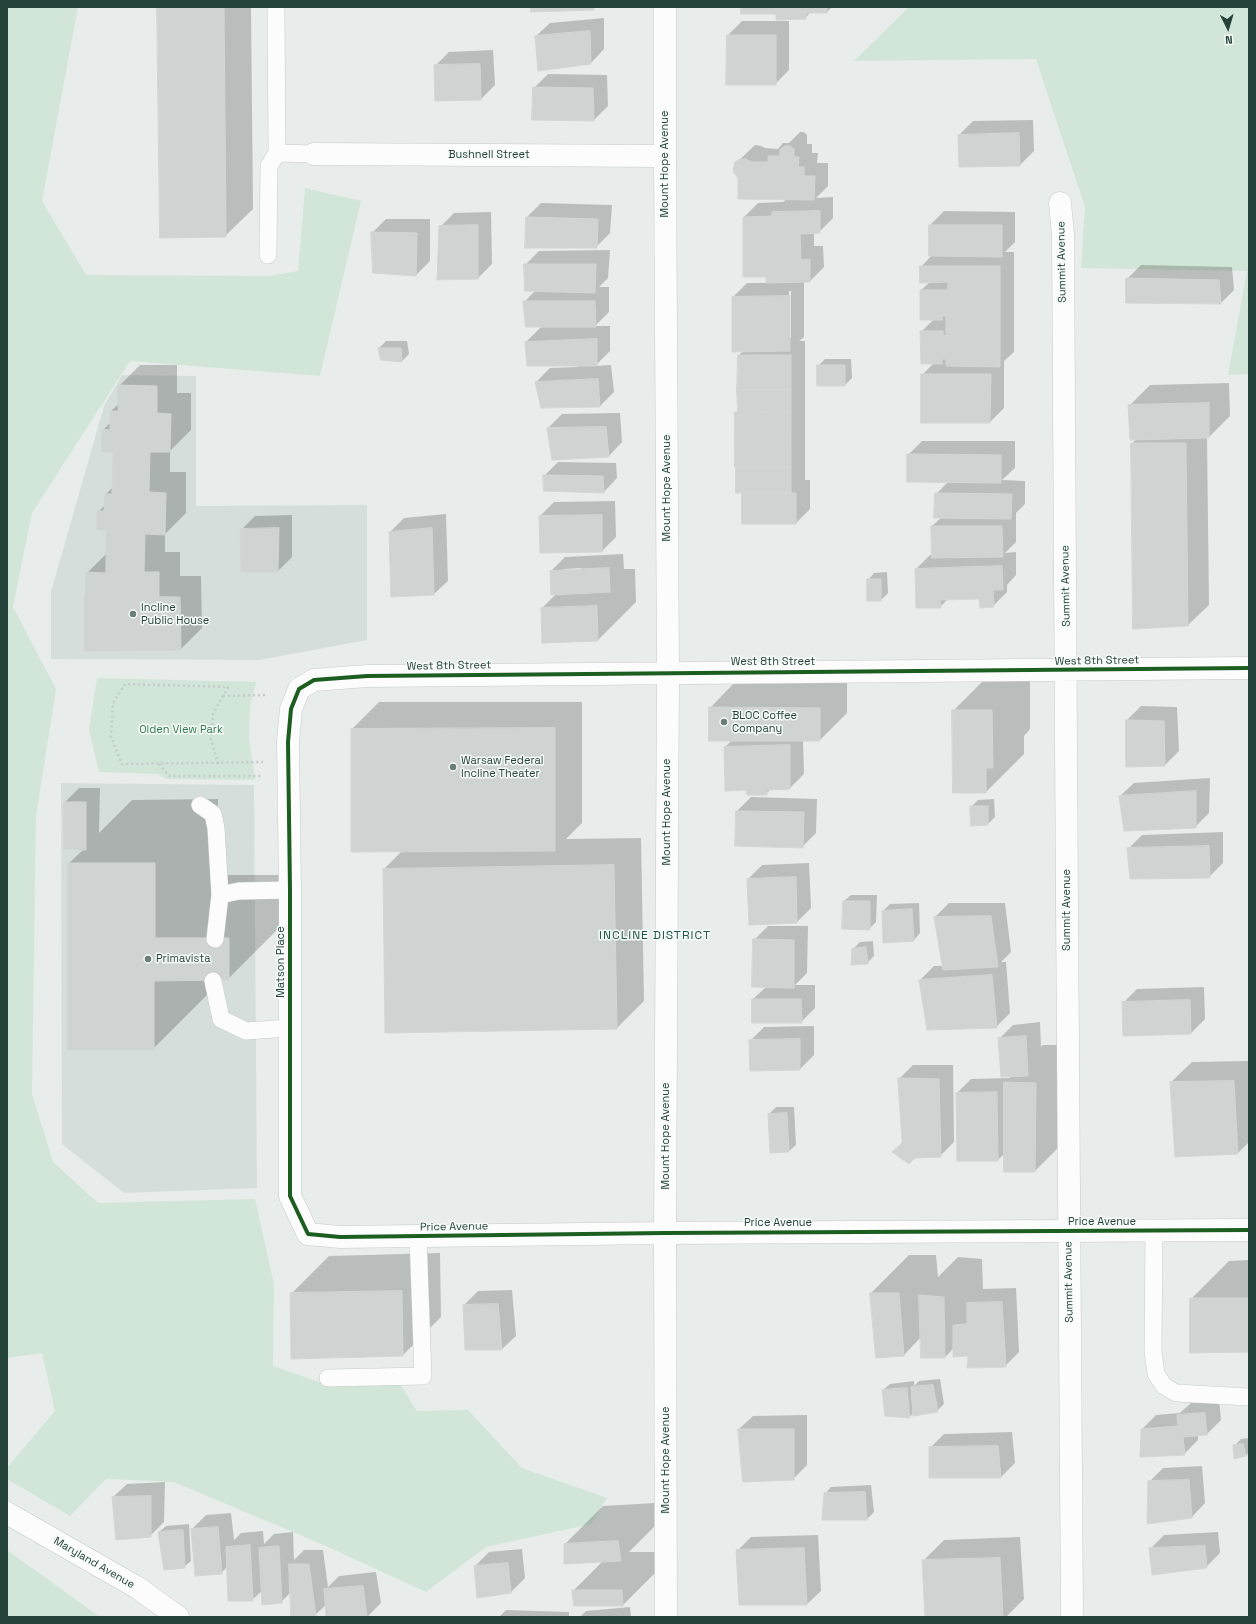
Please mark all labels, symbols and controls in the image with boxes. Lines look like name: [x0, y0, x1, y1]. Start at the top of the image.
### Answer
north arrow: [1208, 8, 1248, 48]
text: N: [1225, 33, 1233, 47]
street label: Mount Hope Avenue: [658, 111, 672, 217]
street label: Bushnell Street: [448, 148, 530, 162]
street label: Summit Avenue: [1055, 221, 1069, 303]
street label: Mount Hope Avenue: [660, 435, 674, 541]
street label: Summit Avenue: [1059, 545, 1073, 627]
place label: Incline Public House: [141, 601, 209, 627]
marker: Incline Public House: [128, 609, 138, 619]
street label: West 8th Street: [1055, 654, 1139, 668]
street label: West 8th Street: [731, 655, 815, 669]
street label: West 8th Street: [407, 659, 491, 673]
place label: BLOC Coffee Company: [732, 709, 797, 735]
marker: BLOC Coffee Company: [719, 717, 729, 727]
park label: Olden View Park: [139, 723, 223, 737]
place label: Warsaw Federal Incline Theater: [461, 754, 543, 780]
street label: Mount Hope Avenue: [660, 759, 674, 865]
marker: Warsaw Federal Incline Theater: [448, 762, 458, 772]
street label: Summit Avenue: [1060, 869, 1074, 951]
street label: Matson Place: [274, 926, 288, 998]
district label: INCLINE DISTRICT: [599, 929, 711, 943]
place label: Primavista: [156, 952, 211, 966]
marker: Primavista: [143, 954, 153, 964]
street label: Mount Hope Avenue: [659, 1083, 673, 1189]
street label: Price Avenue: [1068, 1215, 1136, 1229]
street label: Price Avenue: [744, 1216, 812, 1230]
street label: Price Avenue: [420, 1220, 488, 1234]
street label: Summit Avenue: [1062, 1241, 1076, 1323]
street label: Mount Hope Avenue: [659, 1407, 673, 1513]
street label: Maryland Avenue: [51, 1534, 137, 1592]

